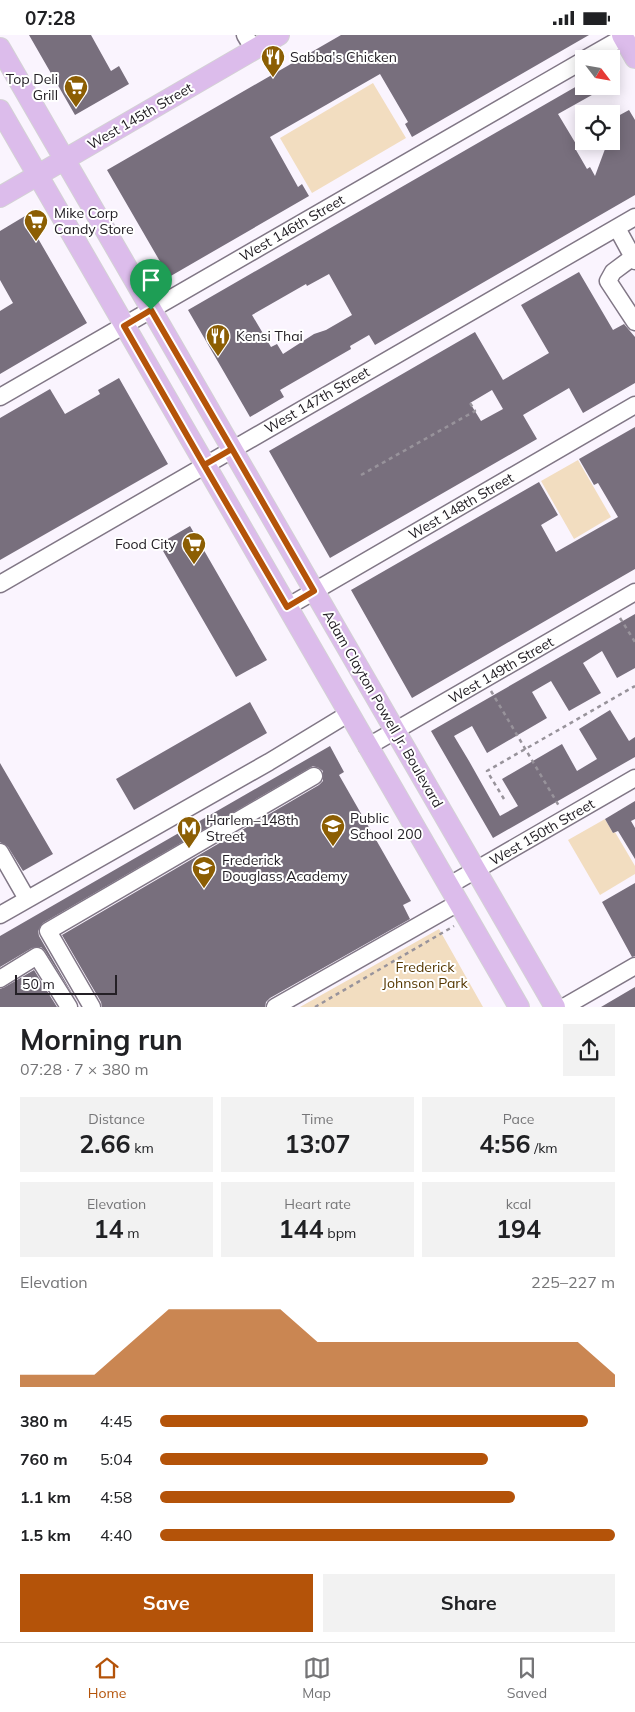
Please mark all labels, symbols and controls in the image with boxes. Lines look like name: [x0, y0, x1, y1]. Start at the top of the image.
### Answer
text: 07:28: [25, 6, 75, 30]
restaurant icon: Sabba's Chicken: [260, 44, 286, 78]
place label: Sabba's Chicken: [290, 48, 397, 66]
north arrow: [575, 50, 620, 95]
map controls: [575, 50, 620, 150]
place label: Top Deli Grill: [6, 70, 58, 104]
supermarket icon: Top Deli Grill: [63, 74, 89, 108]
street label: West 145th Street: [84, 79, 196, 153]
button: locate: [575, 105, 620, 150]
street label: West 146th Street: [236, 191, 348, 265]
place label: Mike Corp Candy Store: [54, 204, 134, 238]
supermarket icon: Mike Corp Candy Store: [23, 208, 49, 242]
pin: [130, 259, 172, 310]
icon: arrive: [137, 266, 165, 294]
restaurant icon: Kensi Thai: [205, 323, 231, 357]
place label: Kensi Thai: [236, 327, 303, 345]
street label: West 147th Street: [261, 363, 373, 437]
street label: West 148th Street: [405, 469, 517, 543]
supermarket icon: Food City: [181, 531, 207, 565]
place label: Food City: [115, 535, 177, 553]
street label: Adam Clayton Powell Jr. Boulevard: [319, 607, 447, 811]
street label: West 149th Street: [445, 633, 557, 707]
street label: West 150th Street: [486, 795, 598, 869]
place label: Public School 200: [350, 809, 422, 843]
place label: Harlem–148th Street: [206, 811, 299, 845]
school or university icon: Public School 200: [320, 813, 346, 847]
metro station icon: Harlem–148th Street: [176, 815, 202, 849]
place label: Frederick Douglass Academy: [222, 851, 348, 885]
school or university icon: Frederick Douglass Academy: [191, 855, 217, 889]
park label: Frederick Johnson Park: [382, 958, 468, 992]
scale bar: [15, 972, 118, 995]
text: 50 m: [22, 975, 55, 993]
text: Morning run: [20, 1022, 183, 1057]
button: share: [563, 1024, 615, 1076]
text: 07:28 · 7 × 380 m: [20, 1059, 149, 1079]
text: Distance: [88, 1110, 145, 1128]
text: Time: [302, 1110, 333, 1128]
text: Pace: [503, 1110, 534, 1128]
text: 2.66: [79, 1128, 131, 1159]
text: 13:07: [284, 1128, 351, 1159]
text: 4:56: [479, 1128, 531, 1159]
text: km: [131, 1139, 154, 1157]
text: /km: [531, 1139, 558, 1157]
text: Elevation: [87, 1195, 146, 1213]
text: Heart rate: [284, 1195, 351, 1213]
text: kcal: [506, 1195, 531, 1213]
text: 14: [94, 1213, 124, 1244]
text: 144: [279, 1213, 324, 1244]
text: 194: [496, 1213, 541, 1244]
text: m: [124, 1224, 139, 1242]
text: bpm: [324, 1224, 356, 1242]
text: Elevation: [20, 1272, 88, 1292]
text: 225–227 m: [531, 1272, 615, 1292]
text: 380 m: [20, 1411, 68, 1431]
text: 4:45: [100, 1411, 132, 1431]
text: 760 m: [20, 1449, 68, 1469]
text: 5:04: [100, 1449, 132, 1469]
text: 1.1 km: [20, 1487, 71, 1507]
text: 4:58: [100, 1487, 132, 1507]
text: 1.5 km: [20, 1525, 71, 1545]
text: 4:40: [100, 1525, 132, 1545]
button: Save: [20, 1574, 313, 1632]
button: Share: [323, 1574, 615, 1632]
tab: Home: [88, 1654, 126, 1702]
tab: Map: [302, 1654, 331, 1702]
tab: Saved: [507, 1654, 547, 1702]

